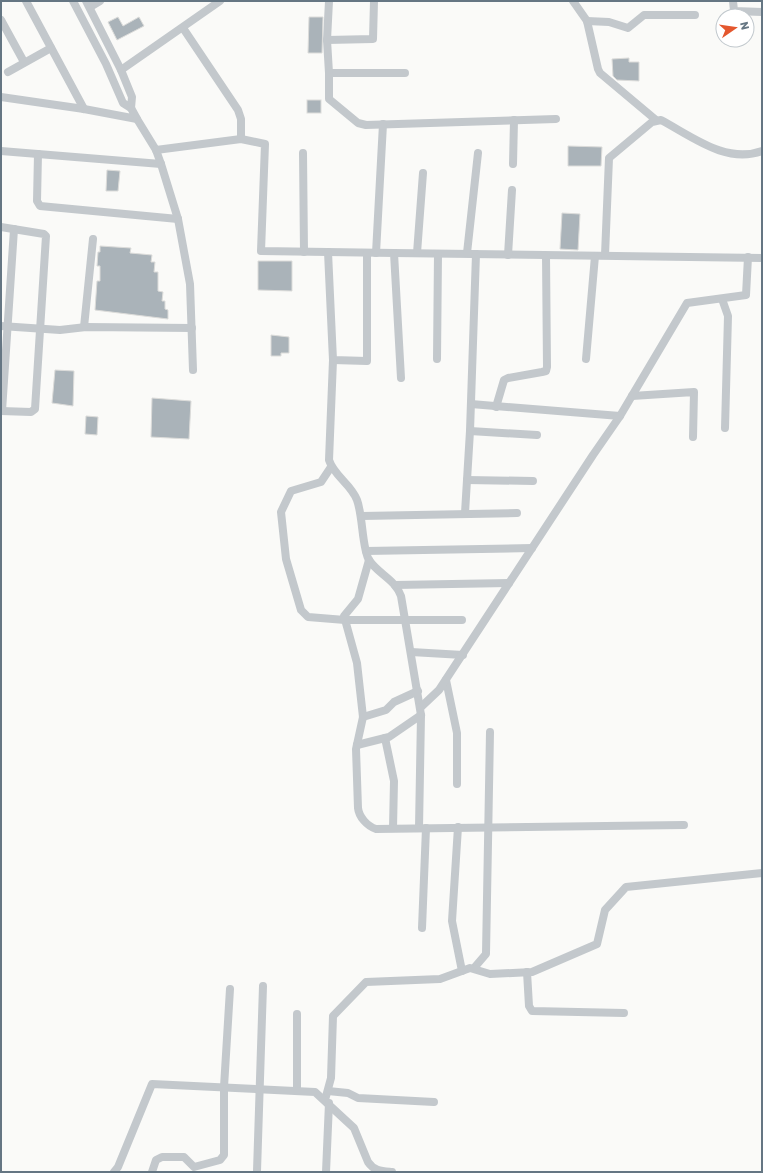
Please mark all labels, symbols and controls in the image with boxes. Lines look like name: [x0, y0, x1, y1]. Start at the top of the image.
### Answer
north arrow: [715, 8, 755, 48]
text: N: [737, 21, 751, 31]

